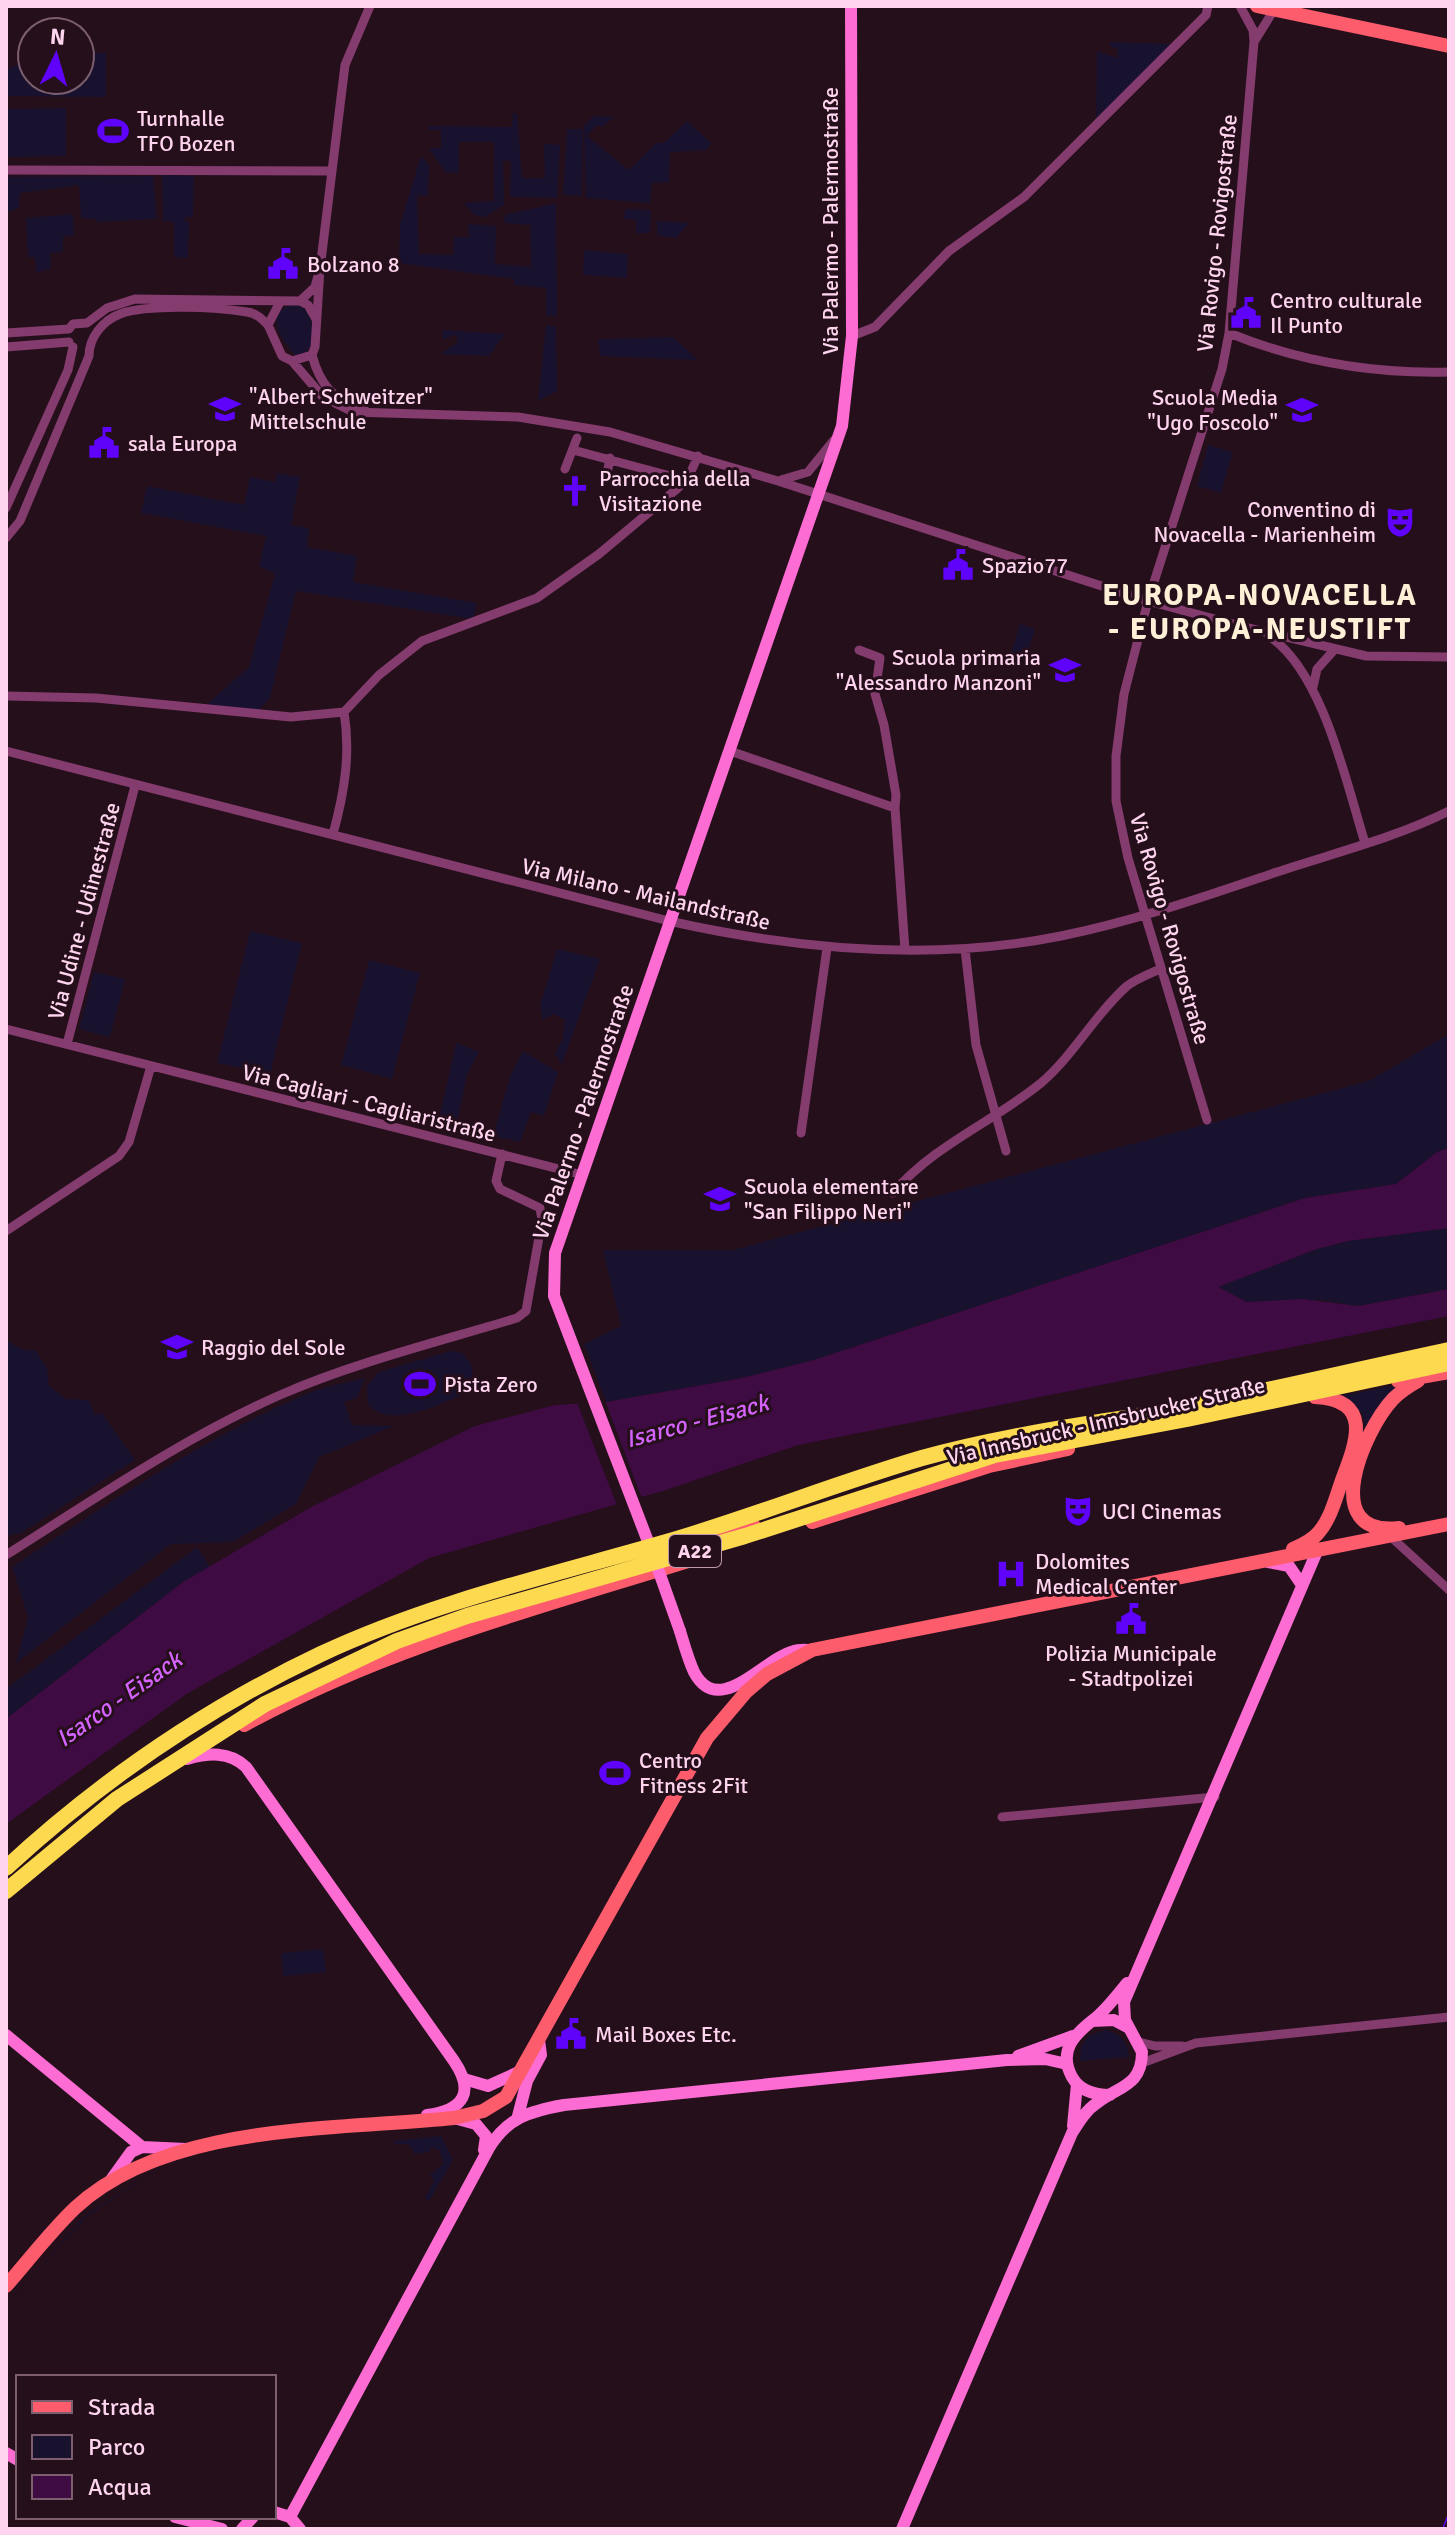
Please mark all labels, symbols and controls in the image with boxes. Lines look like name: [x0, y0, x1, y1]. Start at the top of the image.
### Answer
north arrow: [16, 16, 96, 96]
text: N: [49, 22, 67, 51]
street label: Via Palermo - Palermostraße: [817, 87, 844, 355]
place label: Turnhalle TFO Bozen: [137, 105, 235, 157]
street label: Via Rovigo - Rovigostraße: [1191, 113, 1243, 353]
sports icon: Turnhalle TFO Bozen: [96, 114, 130, 148]
public building icon: Bolzano 8: [266, 247, 300, 281]
place label: Bolzano 8: [307, 251, 400, 278]
place label: Centro culturale Il Punto: [1270, 287, 1422, 339]
public building icon: Centro culturale Il Punto: [1229, 296, 1263, 330]
place label: "Albert Schweitzer" Mittelschule: [249, 383, 433, 435]
place label: Scuola Media "Ugo Foscolo": [1147, 384, 1278, 436]
school or university icon: "Albert Schweitzer" Mittelschule: [208, 392, 242, 426]
school or university icon: Scuola Media "Ugo Foscolo": [1285, 393, 1319, 427]
public building icon: sala Europa: [87, 426, 121, 460]
place label: sala Europa: [128, 430, 237, 457]
place label: Parrocchia della Visitazione: [599, 465, 750, 517]
church icon: Parrocchia della Visitazione: [558, 474, 592, 508]
place label: Conventino di Novacella - Marienheim: [1153, 496, 1376, 548]
theatre icon: Conventino di Novacella - Marienheim: [1383, 505, 1417, 539]
public building icon: Spazio77: [941, 548, 975, 582]
place label: Spazio77: [982, 552, 1068, 579]
district label: EUROPA-NOVACELLA - EUROPA-NEUSTIFT: [1102, 577, 1418, 648]
place label: Scuola primaria "Alessandro Manzoni": [836, 644, 1041, 696]
school or university icon: Scuola primaria "Alessandro Manzoni": [1048, 653, 1082, 687]
street label: Via Udine - Udinestraße: [42, 799, 126, 1023]
street label: Via Rovigo - Rovigostraße: [1124, 810, 1216, 1048]
street label: Via Milano - Mailandstraße: [519, 852, 773, 936]
street label: Via Palermo - Palermostraße: [527, 981, 639, 1243]
street label: Via Cagliari - Cagliaristraße: [239, 1058, 499, 1148]
place label: Scuola elementare "San Filippo Neri": [744, 1173, 919, 1225]
school or university icon: Scuola elementare "San Filippo Neri": [703, 1182, 737, 1216]
school or university icon: Raggio del Sole: [160, 1330, 194, 1364]
place label: Raggio del Sole: [201, 1334, 345, 1361]
sports icon: Pista Zero: [403, 1367, 437, 1401]
place label: Pista Zero: [444, 1371, 538, 1398]
street label: Via Innsbruck - Innsbrucker Straße: [944, 1371, 1268, 1471]
water label: Isarco - Eisack: [622, 1387, 774, 1454]
theatre icon: UCI Cinemas: [1061, 1494, 1095, 1528]
place label: UCI Cinemas: [1102, 1498, 1222, 1525]
road number: A22: [669, 1535, 721, 1567]
place label: Dolomites Medical Center: [1035, 1548, 1177, 1600]
hospital icon: Dolomites Medical Center: [994, 1557, 1028, 1591]
public building icon: Polizia Municipale - Stadtpolizei: [1114, 1602, 1148, 1636]
place label: Polizia Municipale - Stadtpolizei: [1045, 1640, 1217, 1692]
water label: Isarco - Eisack: [50, 1644, 189, 1753]
place label: Centro Fitness 2Fit: [639, 1747, 748, 1799]
sports icon: Centro Fitness 2Fit: [598, 1756, 632, 1790]
public building icon: Mail Boxes Etc.: [554, 2017, 588, 2051]
place label: Mail Boxes Etc.: [595, 2021, 737, 2048]
legend: [16, 2375, 276, 2519]
text: Strada: [88, 2392, 155, 2422]
text: Parco: [88, 2432, 145, 2462]
text: Acqua: [88, 2472, 152, 2502]

